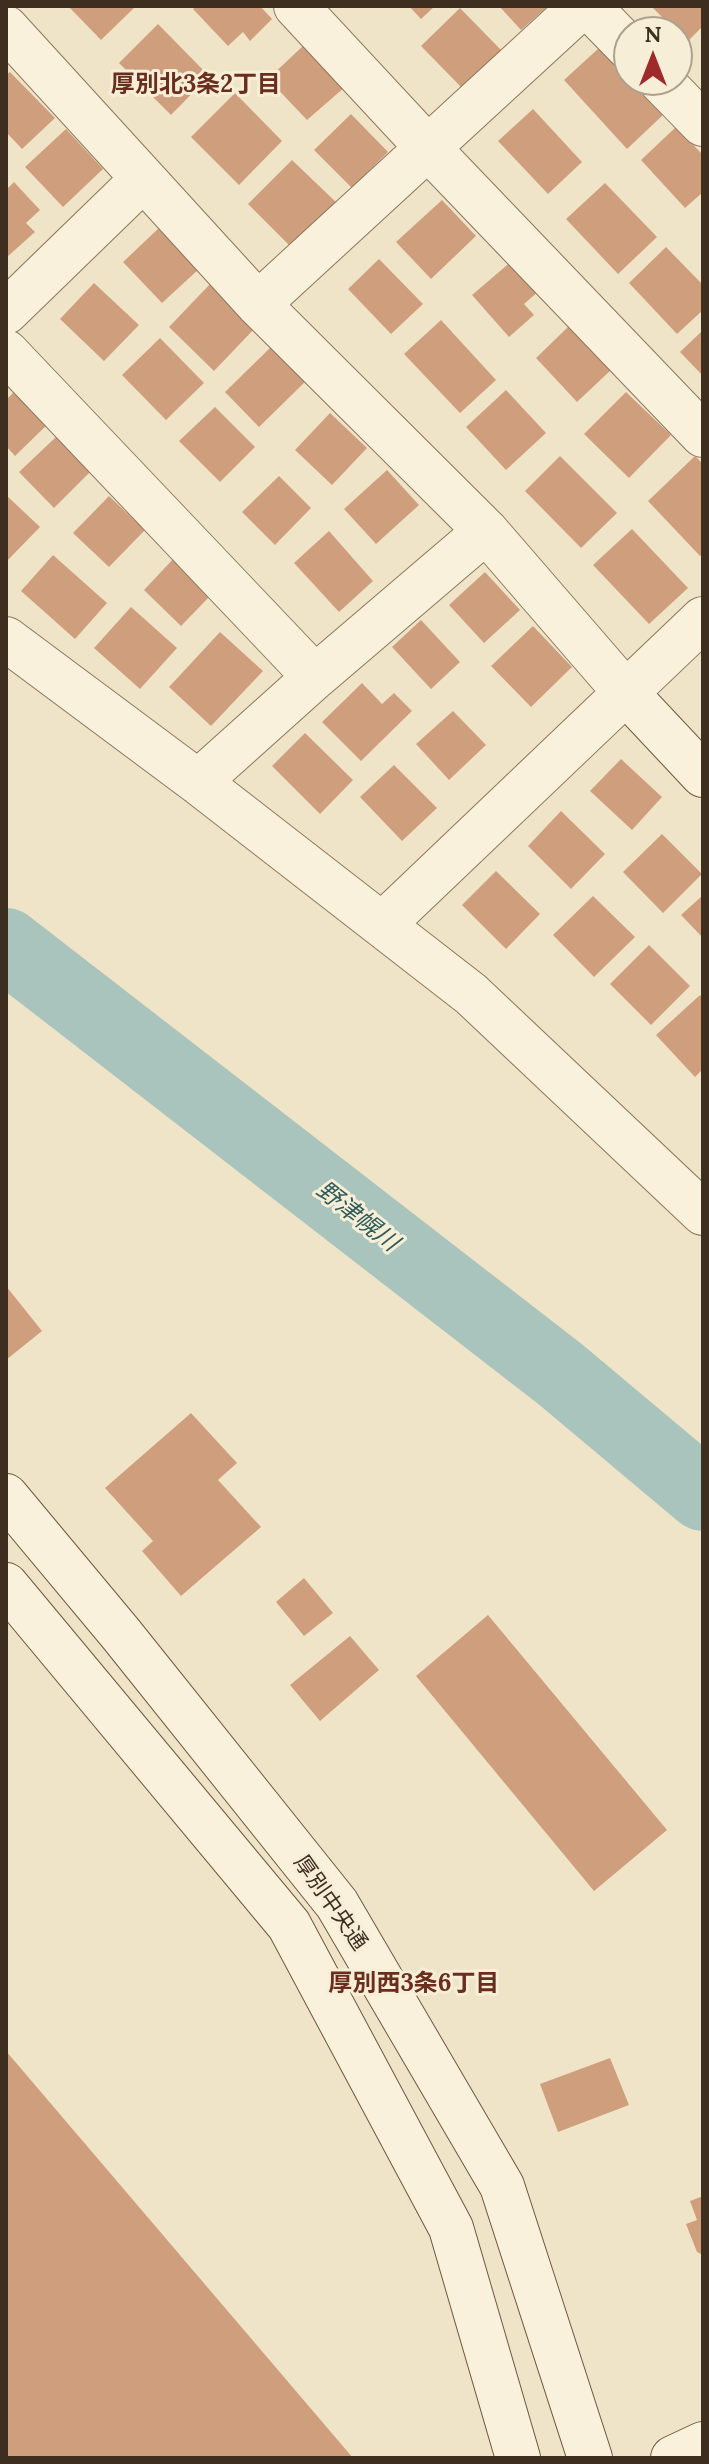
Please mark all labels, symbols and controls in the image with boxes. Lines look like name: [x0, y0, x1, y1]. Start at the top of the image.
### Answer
north arrow: [613, 16, 693, 96]
text: N: [644, 20, 662, 48]
district label: 厚別北3条2丁目: [111, 71, 281, 99]
water label: 野津幌川: [310, 1176, 404, 1258]
street label: 厚別中央通: [288, 1850, 372, 1956]
district label: 厚別西3条6丁目: [328, 1970, 500, 1998]

